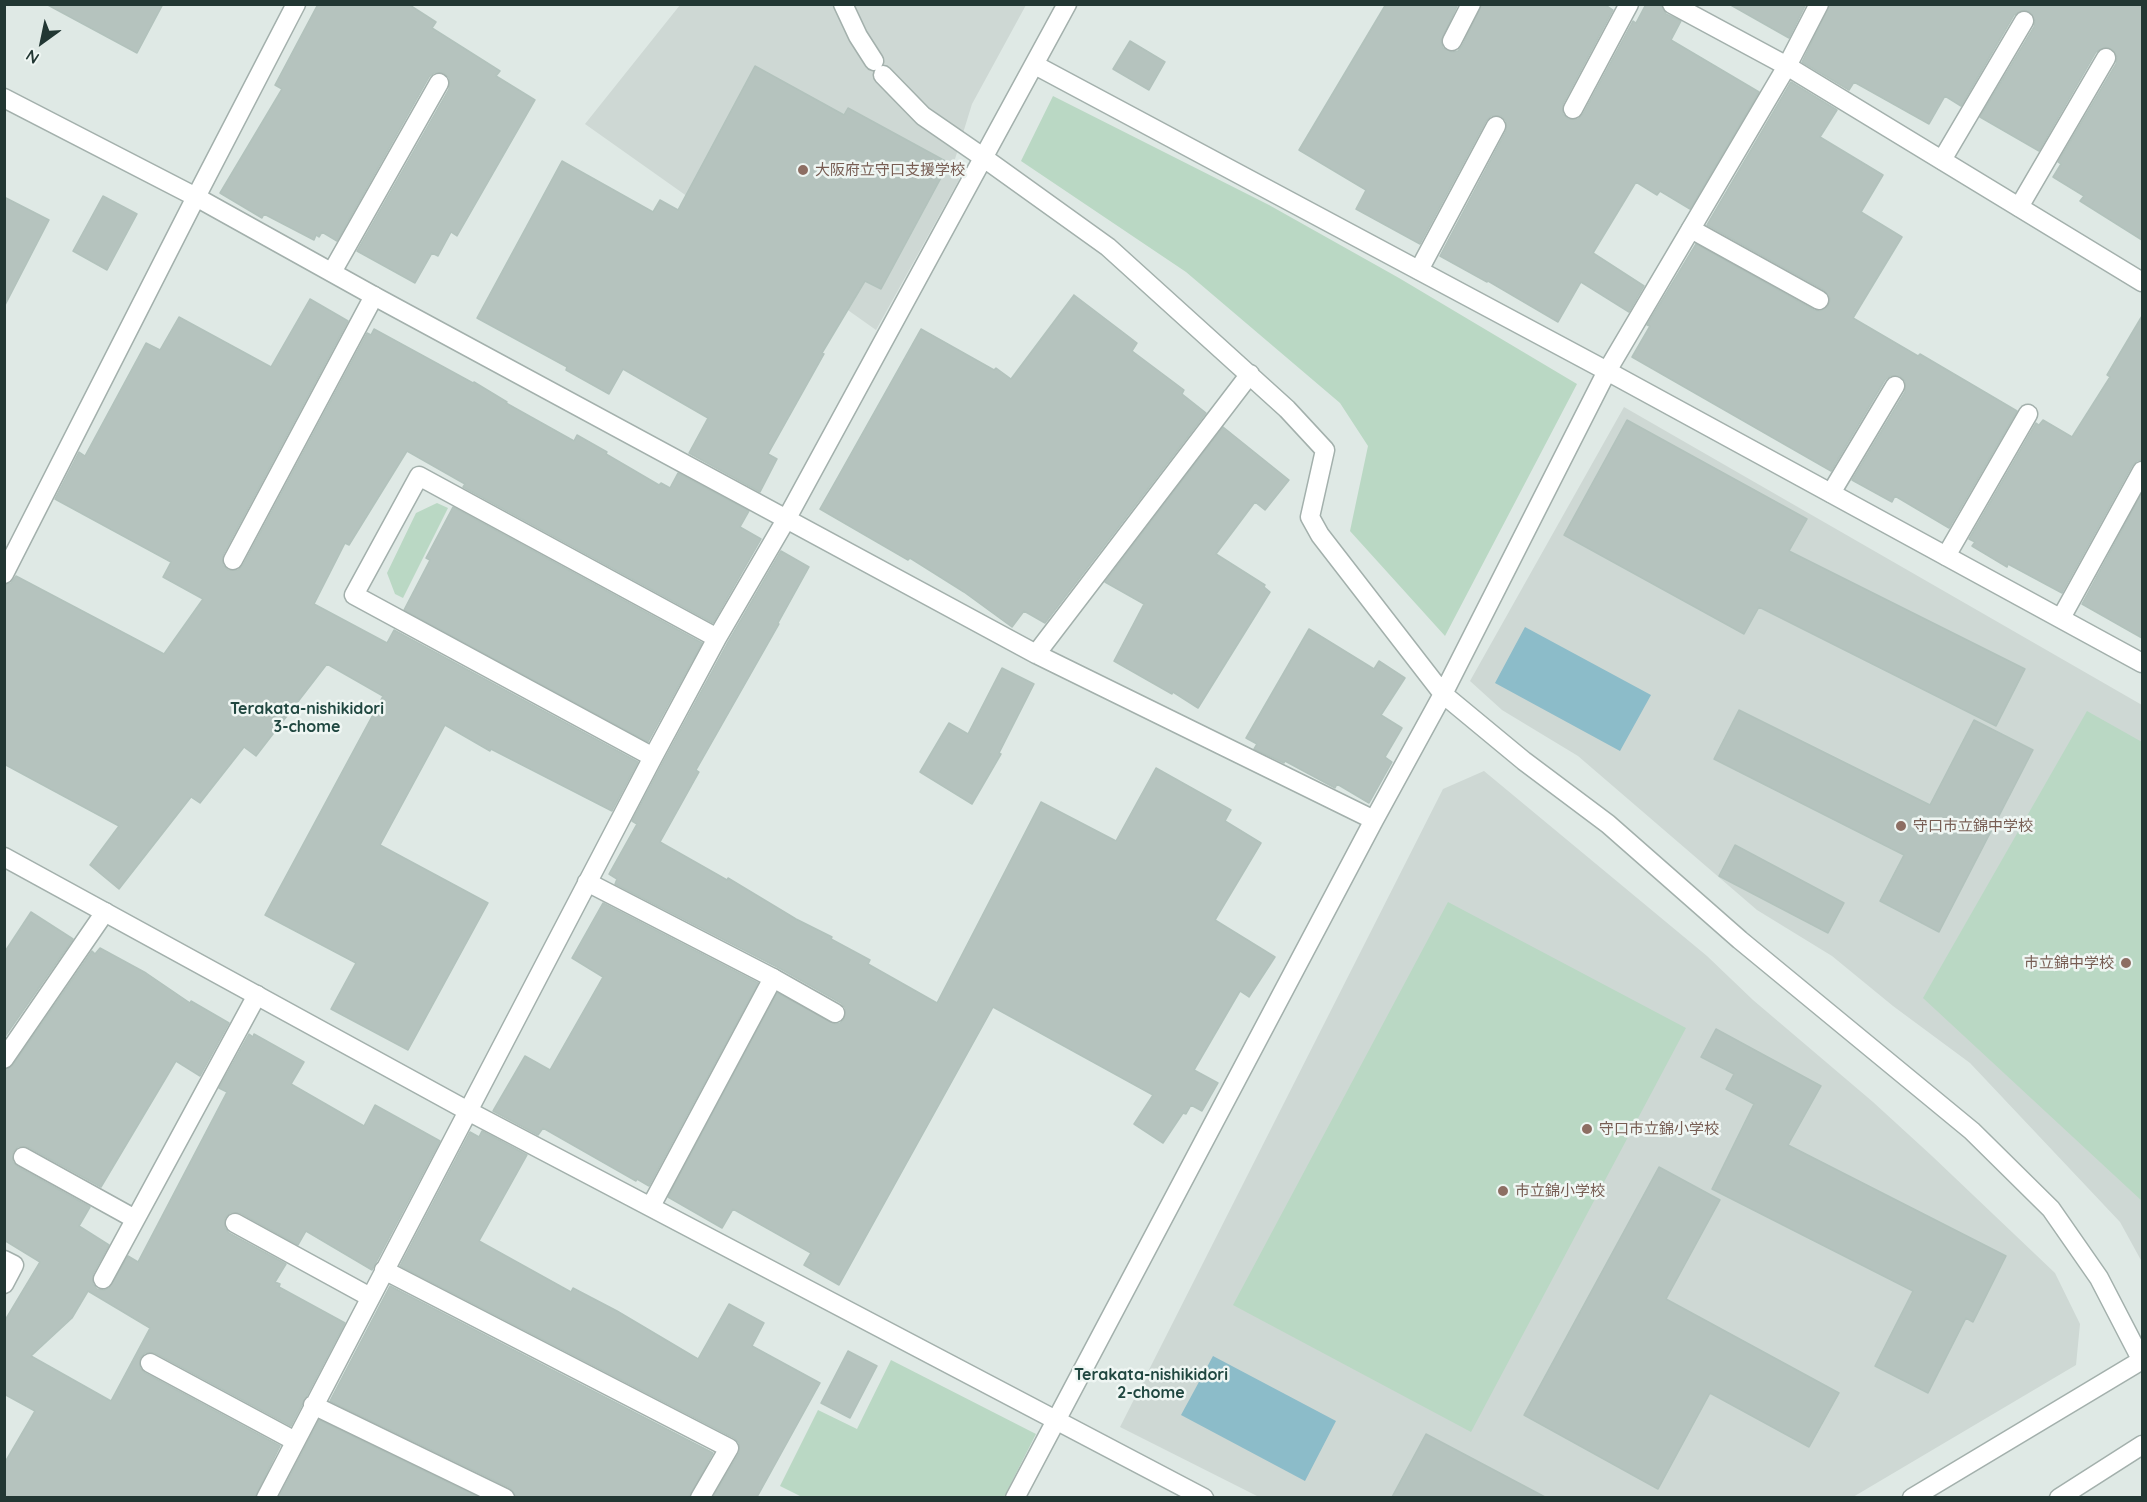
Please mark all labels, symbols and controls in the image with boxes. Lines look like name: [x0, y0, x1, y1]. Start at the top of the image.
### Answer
north arrow: [12, 12, 72, 72]
text: N: [22, 46, 43, 69]
place label: 大阪府立守口支援学校: [815, 161, 965, 179]
marker: 大阪府立守口支援学校: [796, 163, 810, 177]
district label: Terakata-nishikidori 3-chome: [230, 699, 384, 737]
place label: 守口市立錦中学校: [1913, 817, 2033, 835]
marker: 守口市立錦中学校: [1894, 819, 1908, 833]
place label: 市立錦中学校: [2024, 954, 2114, 972]
marker: 市立錦中学校: [2119, 956, 2133, 970]
place label: 守口市立錦小学校: [1599, 1120, 1719, 1138]
marker: 守口市立錦小学校: [1580, 1122, 1594, 1136]
place label: 市立錦小学校: [1515, 1182, 1605, 1200]
marker: 市立錦小学校: [1496, 1184, 1510, 1198]
district label: Terakata-nishikidori 2-chome: [1074, 1365, 1228, 1403]

